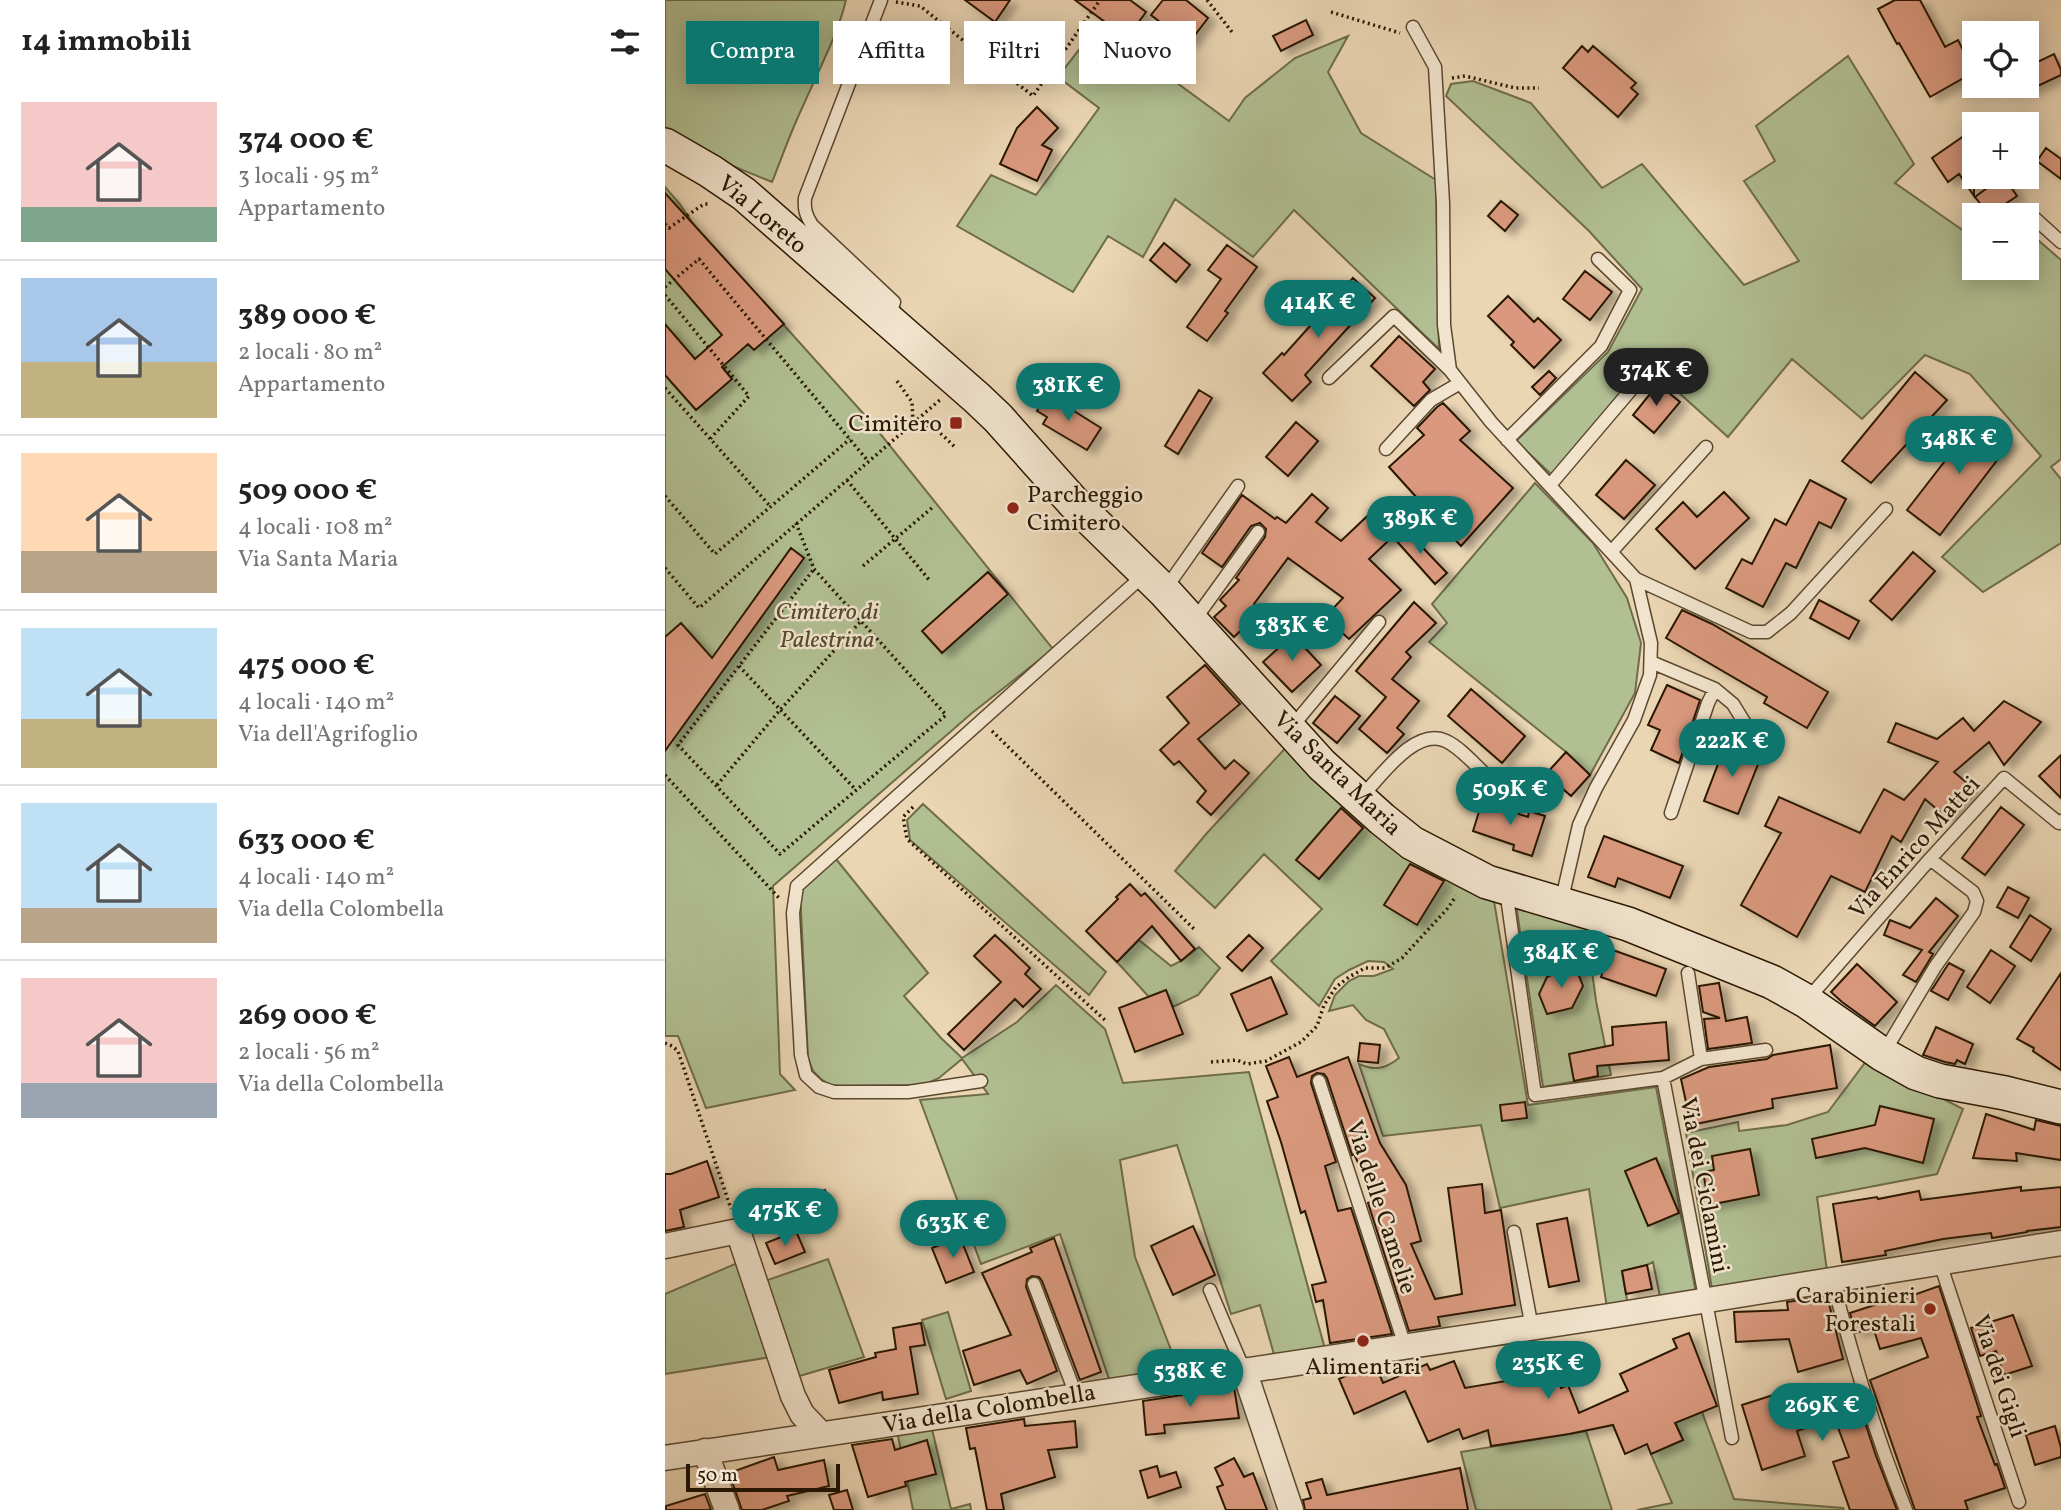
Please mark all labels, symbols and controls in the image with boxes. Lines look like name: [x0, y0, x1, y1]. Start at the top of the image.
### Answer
text: 14 immobili: [21, 21, 192, 63]
chip: Compra: [686, 21, 819, 84]
chip: Affitta: [833, 21, 950, 84]
chip: Filtri: [964, 21, 1065, 84]
chip: Nuovo: [1079, 21, 1196, 84]
map controls: [1962, 21, 2039, 280]
button: locate: [1962, 21, 2039, 98]
icon: filters: [606, 23, 644, 61]
button: +: [1962, 112, 2039, 189]
text: 374 000 €: [238, 119, 374, 161]
icon: home: [77, 130, 161, 214]
text: 3 locali · 95 m²: [238, 161, 379, 193]
street label: Via Loreto: [709, 168, 814, 263]
text: Appartamento: [238, 193, 385, 225]
button: −: [1962, 203, 2039, 280]
pin: 414K €: [1261, 280, 1375, 340]
text: 414K €: [1280, 287, 1356, 319]
text: 389 000 €: [238, 295, 376, 337]
icon: home: [77, 306, 161, 390]
text: 2 locali · 80 m²: [238, 337, 382, 369]
pin: 374K €: [1599, 348, 1713, 408]
text: 374K €: [1619, 355, 1693, 387]
pin: 381K €: [1011, 364, 1125, 423]
text: Appartamento: [238, 369, 385, 401]
text: 381K €: [1032, 370, 1104, 402]
place label: Cimitero: [848, 408, 942, 442]
marker: Cimitero: [948, 415, 964, 431]
pin: 348K €: [1902, 416, 2016, 476]
text: 348K €: [1921, 423, 1997, 455]
text: 509 000 €: [238, 470, 377, 512]
place label: Parcheggio Cimitero: [1027, 479, 1143, 541]
icon: home: [77, 481, 161, 565]
pin: 389K €: [1363, 496, 1477, 556]
marker: Parcheggio Cimitero: [1005, 500, 1021, 516]
text: 389K €: [1382, 503, 1458, 535]
text: 4 locali · 108 m²: [238, 512, 393, 544]
text: Via Santa Maria: [238, 544, 399, 576]
park label: Cimitero di Palestrina: [775, 596, 880, 658]
pin: 383K €: [1235, 604, 1349, 663]
text: 383K €: [1255, 610, 1329, 642]
text: 475 000 €: [238, 645, 375, 687]
icon: home: [77, 656, 161, 740]
text: 4 locali · 140 m²: [238, 687, 394, 719]
street label: Via Santa Maria: [1265, 704, 1409, 845]
text: Via dell'Agrifoglio: [238, 719, 418, 751]
pin: 222K €: [1675, 720, 1789, 779]
text: 222K €: [1695, 726, 1769, 758]
pin: 509K €: [1453, 768, 1567, 827]
street label: Via Enrico Mattei: [1842, 769, 1989, 928]
text: 509K €: [1472, 774, 1548, 806]
text: 633 000 €: [238, 820, 375, 862]
icon: home: [77, 831, 161, 915]
text: 4 locali · 140 m²: [238, 862, 394, 894]
text: Via della Colombella: [238, 894, 444, 926]
pin: 384K €: [1504, 930, 1618, 990]
text: 384K €: [1523, 937, 1599, 969]
text: 269 000 €: [238, 995, 377, 1037]
icon: home: [77, 1006, 161, 1090]
text: 2 locali · 56 m²: [238, 1037, 379, 1069]
text: Via della Colombella: [238, 1069, 444, 1101]
street label: Via dei Ciclamini: [1669, 1095, 1737, 1276]
street label: Via delle Camelie: [1336, 1116, 1424, 1299]
pin: 475K €: [728, 1188, 842, 1248]
text: 475K €: [748, 1195, 822, 1227]
pin: 633K €: [896, 1200, 1010, 1260]
text: 633K €: [916, 1207, 990, 1239]
place label: Carabinieri Forestali: [1796, 1280, 1916, 1342]
marker: Carabinieri Forestali: [1922, 1301, 1938, 1317]
street label: Via dei Gigli: [1962, 1311, 2034, 1443]
marker: Alimentari: [1355, 1333, 1371, 1349]
pin: 235K €: [1491, 1342, 1605, 1401]
text: 235K €: [1512, 1348, 1584, 1380]
pin: 538K €: [1133, 1350, 1247, 1409]
place label: Alimentari: [1305, 1351, 1421, 1385]
text: 538K €: [1153, 1356, 1227, 1388]
street label: Via della Colombella: [880, 1376, 1098, 1444]
pin: 269K €: [1765, 1384, 1879, 1443]
text: 269K €: [1784, 1390, 1860, 1422]
scale bar: [686, 1461, 840, 1493]
text: 50 m: [697, 1463, 738, 1489]

